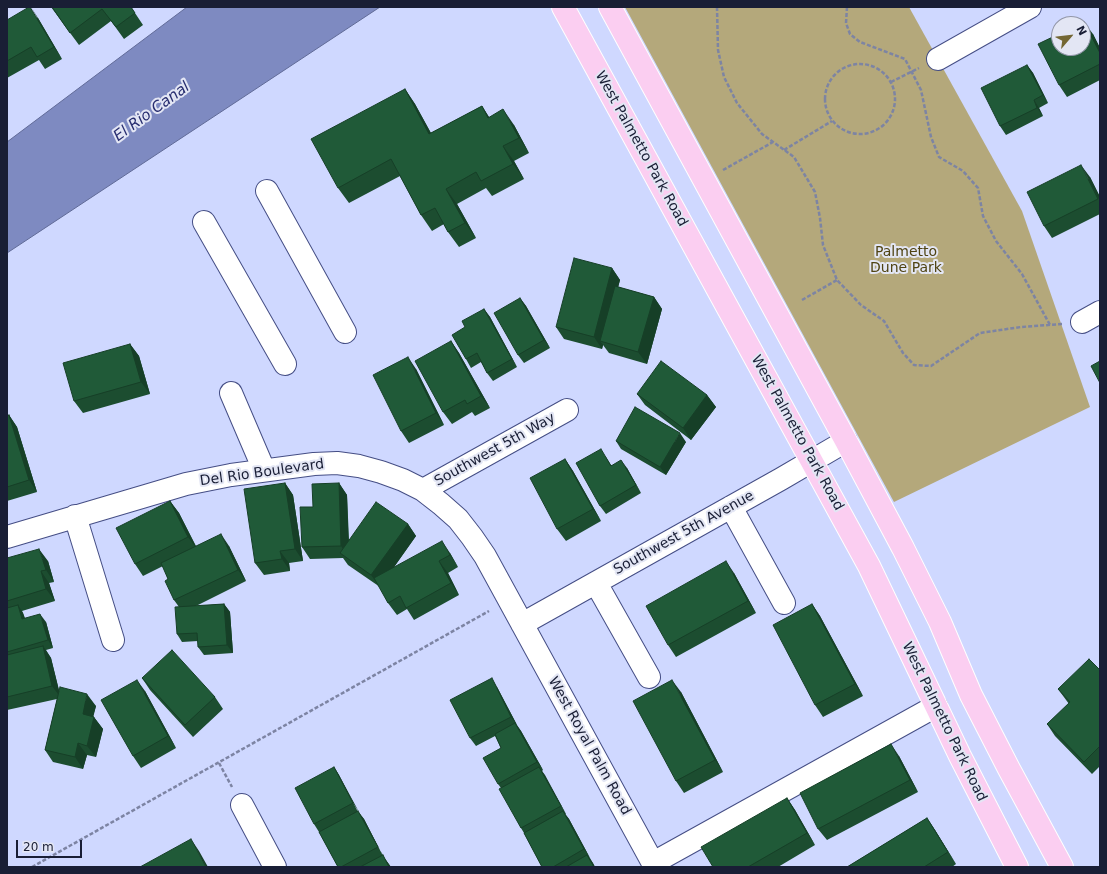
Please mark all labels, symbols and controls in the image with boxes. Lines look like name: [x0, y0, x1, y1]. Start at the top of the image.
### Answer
north arrow: [1051, 16, 1091, 56]
text: N: [1073, 23, 1089, 38]
street label: West Palmetto Park Road: [591, 68, 691, 230]
water label: El Rio Canal: [111, 78, 193, 146]
park label: Palmetto Dune Park: [870, 244, 942, 276]
street label: West Palmetto Park Road: [747, 352, 847, 514]
street label: Southwest 5th Way: [432, 410, 558, 490]
street label: Del Rio Boulevard: [199, 456, 325, 490]
street label: Southwest 5th Avenue: [611, 487, 757, 579]
street label: West Palmetto Park Road: [898, 640, 990, 804]
street label: West Royal Palm Road: [544, 674, 634, 818]
scale bar: [18, 832, 84, 858]
text: 20 m: [23, 840, 54, 854]

